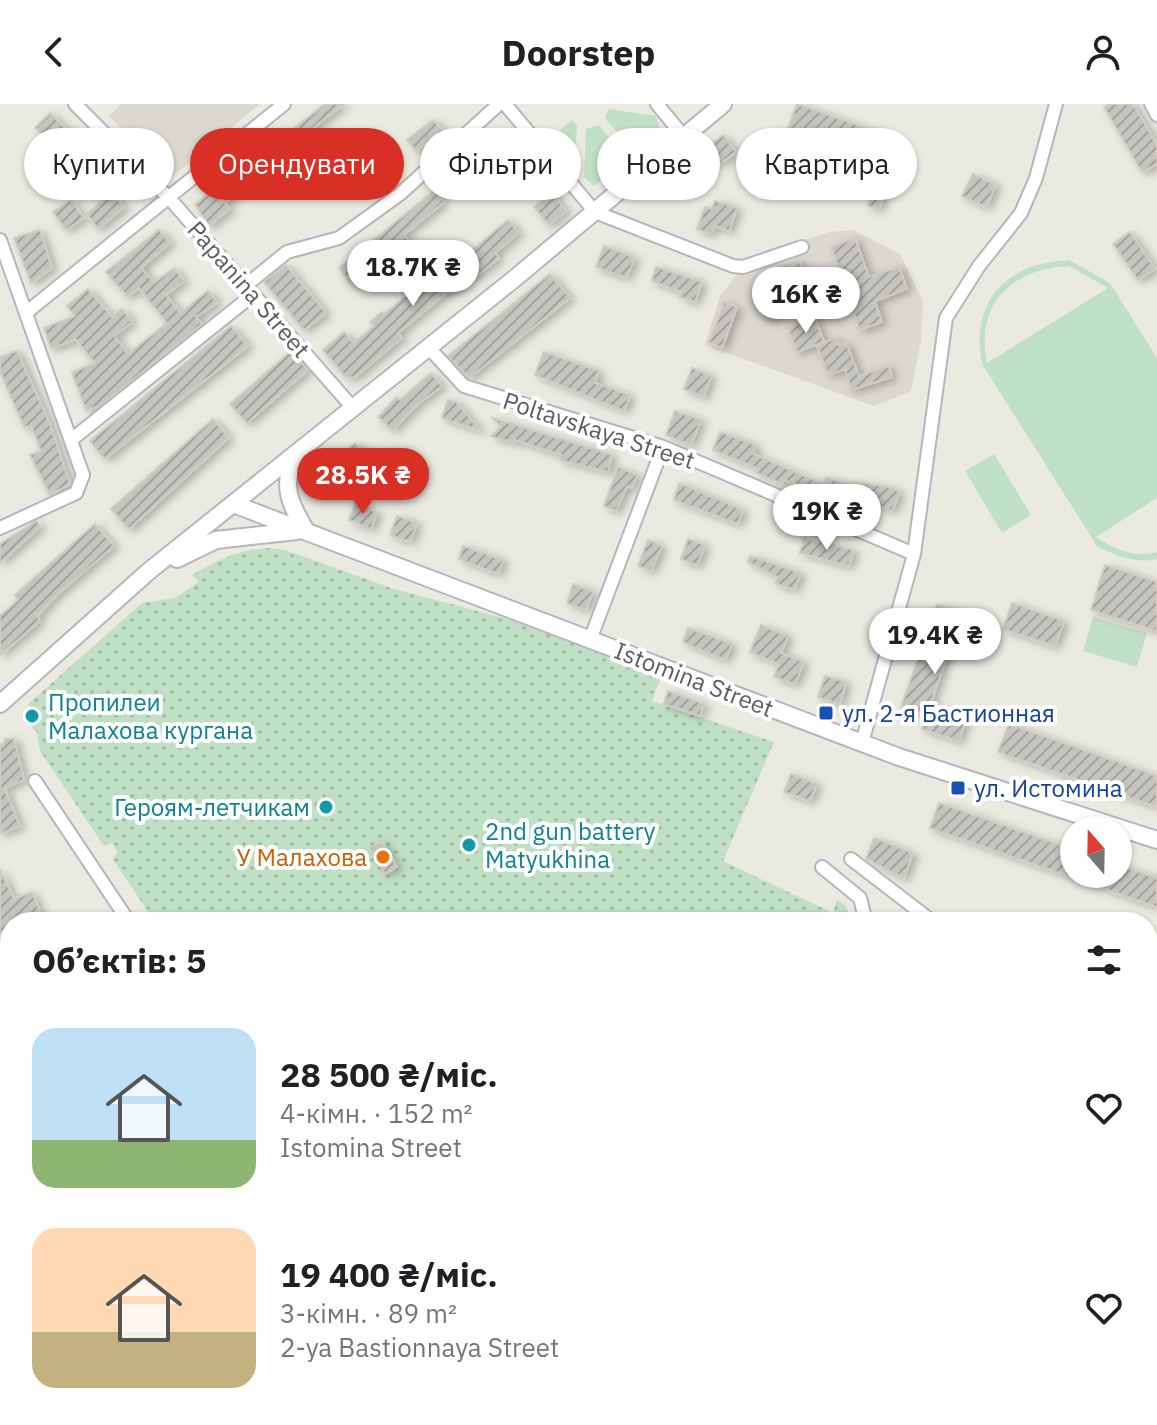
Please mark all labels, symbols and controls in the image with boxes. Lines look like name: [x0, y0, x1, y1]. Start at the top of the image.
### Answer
text: Doorstep: [502, 29, 655, 76]
icon: back: [32, 30, 76, 74]
icon: person: [1081, 30, 1125, 74]
chip: Купити: [24, 128, 174, 200]
chip: Орендувати: [190, 128, 404, 200]
chip: Фільтри: [420, 128, 581, 200]
chip: Нове: [597, 128, 720, 200]
chip: Квартира: [736, 128, 917, 200]
street label: Papanina Street: [181, 214, 317, 364]
pin: 18.7K ₴: [339, 240, 487, 308]
text: 18.7K ₴: [365, 249, 461, 283]
pin: 16K ₴: [750, 267, 862, 335]
text: 16K ₴: [770, 276, 842, 310]
street label: Poltavskaya Street: [499, 384, 699, 476]
pin: 28.5K ₴: [289, 448, 437, 516]
text: 28.5K ₴: [315, 457, 411, 491]
pin: 19K ₴: [771, 484, 883, 552]
text: 19K ₴: [791, 493, 863, 527]
pin: 19.4K ₴: [861, 608, 1009, 676]
text: 19.4K ₴: [887, 617, 983, 651]
street label: Istomina Street: [610, 634, 778, 724]
place label: Пропилеи Малахова кургана: [48, 686, 253, 746]
place label: ул. 2-я Бастионная: [842, 697, 1055, 729]
marker: ул. 2-я Бастионная: [817, 704, 835, 722]
marker: Пропилеи Малахова кургана: [23, 707, 41, 725]
place label: ул. Истомина: [974, 772, 1123, 804]
marker: ул. Истомина: [949, 779, 967, 797]
place label: Героям-летчикам: [114, 791, 310, 823]
marker: Героям-летчикам: [317, 798, 335, 816]
place label: 2nd gun battery Matyukhina: [485, 815, 656, 875]
north arrow: [1060, 816, 1132, 888]
map controls: [1060, 816, 1132, 888]
marker: 2nd gun battery Matyukhina: [460, 836, 478, 854]
place label: У Малахова: [237, 841, 367, 873]
marker: У Малахова: [374, 848, 392, 866]
text: Об’єктів: 5: [32, 938, 206, 982]
icon: filters: [1082, 938, 1126, 982]
text: 28 500 ₴/міс.: [280, 1052, 498, 1096]
icon: home: [96, 1060, 192, 1156]
icon: heart: [1082, 1086, 1126, 1130]
text: 4-кімн. · 152 m²: [280, 1096, 473, 1130]
text: Istomina Street: [280, 1130, 462, 1164]
text: 19 400 ₴/міс.: [280, 1252, 498, 1296]
icon: home: [96, 1260, 192, 1356]
icon: heart: [1082, 1286, 1126, 1330]
text: 3-кімн. · 89 m²: [280, 1296, 457, 1330]
text: 2-ya Bastionnaya Street: [280, 1330, 559, 1364]

